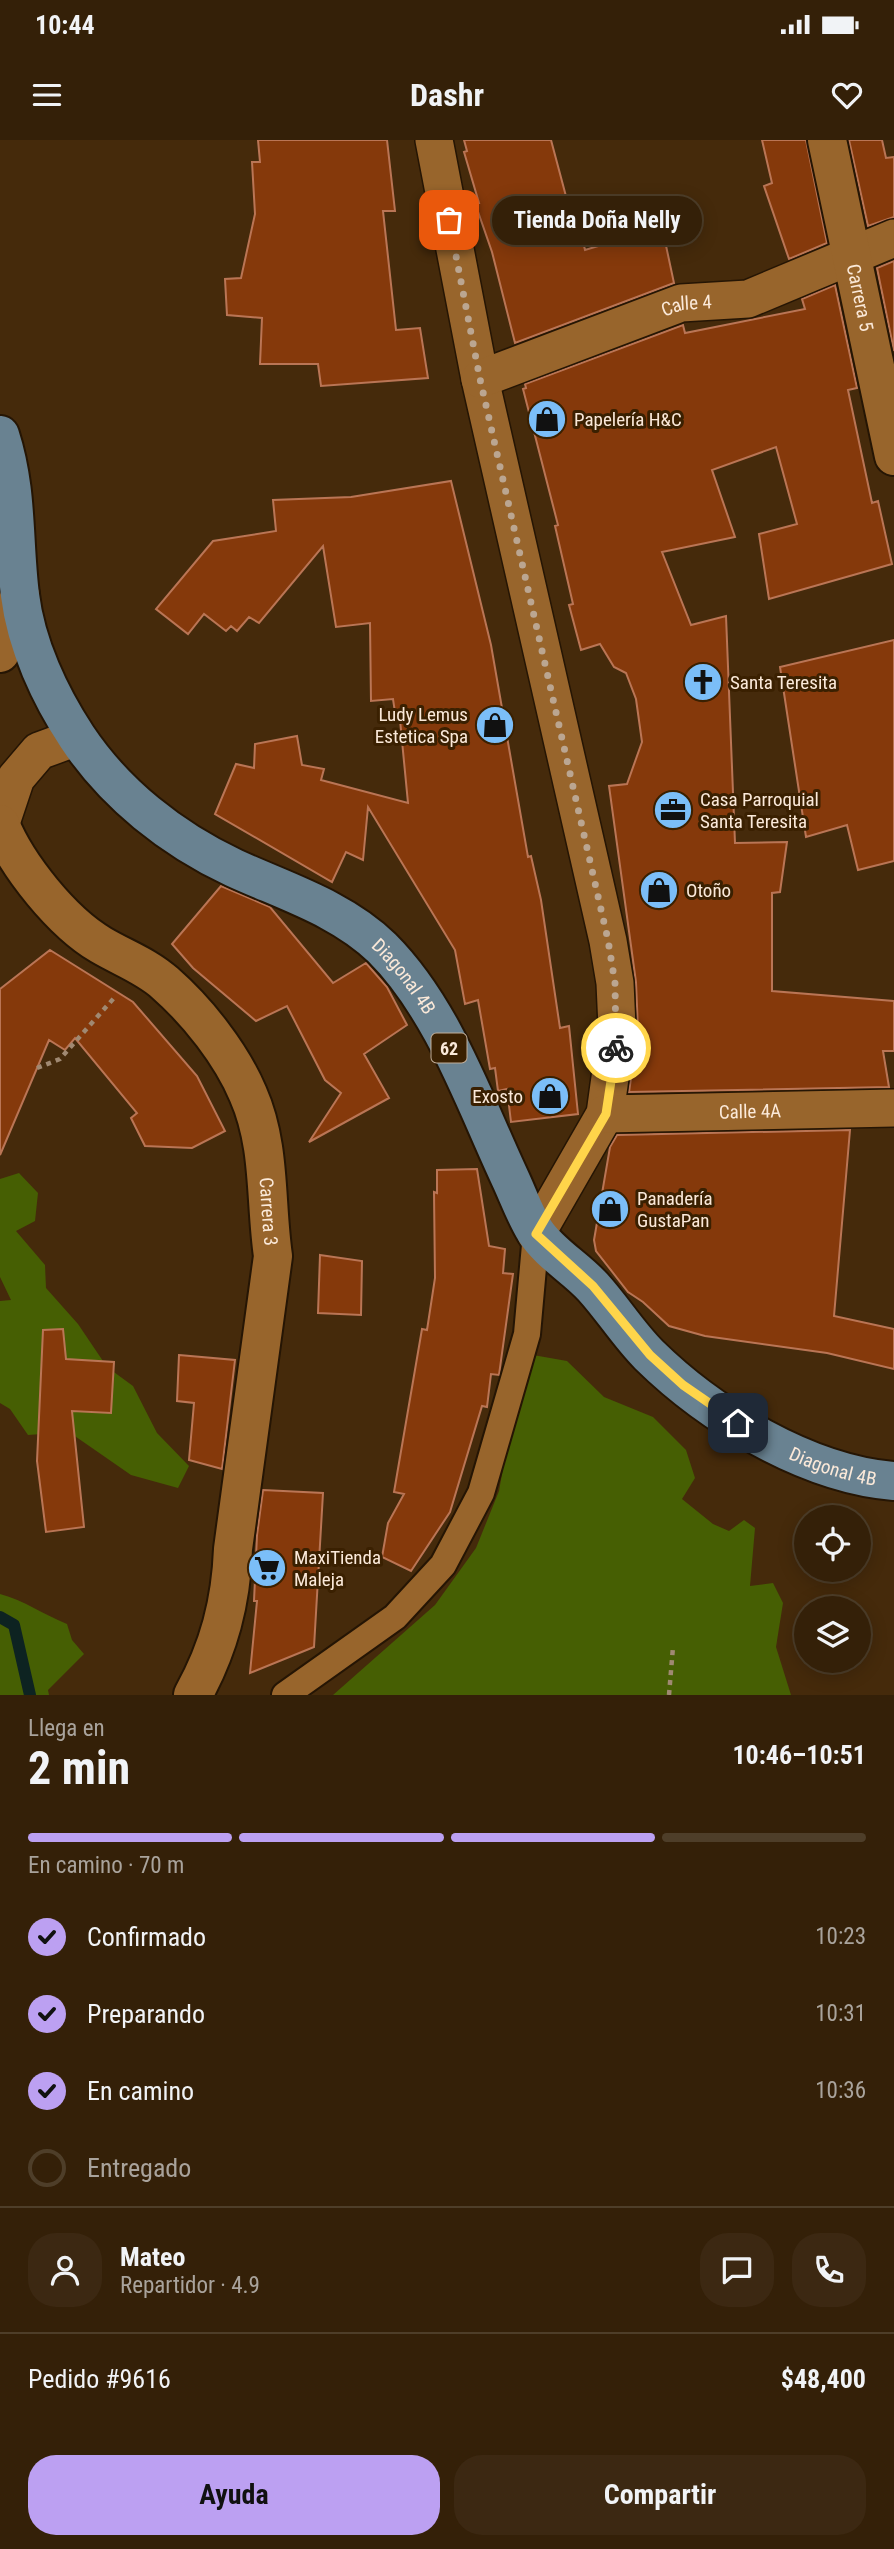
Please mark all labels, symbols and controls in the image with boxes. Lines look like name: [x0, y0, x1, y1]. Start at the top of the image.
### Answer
text: 10:44: [35, 10, 95, 40]
icon: menu: [28, 76, 66, 114]
text: Dashr: [410, 76, 484, 114]
icon: heart: [828, 76, 866, 114]
pin: [419, 190, 479, 250]
callout: Tienda Doña Nelly: [491, 196, 701, 244]
icon: bag: [430, 201, 468, 239]
text: Tienda Doña Nelly: [514, 207, 680, 234]
street label: Carrera 5: [842, 262, 879, 333]
street label: Calle 4: [658, 290, 712, 321]
shop icon: Papelería H&C: [526, 398, 568, 440]
place label: Papelería H&C: [574, 408, 682, 431]
church icon: Santa Teresita: [682, 661, 724, 703]
place label: Santa Teresita: [730, 671, 837, 694]
place label: Ludy Lemus Estetica Spa: [375, 703, 468, 748]
shop icon: Ludy Lemus Estetica Spa: [474, 704, 516, 746]
place label: Casa Parroquial Santa Teresita: [700, 788, 819, 833]
office icon: Casa Parroquial Santa Teresita: [652, 789, 694, 831]
shop icon: Otoño: [638, 869, 680, 911]
place label: Otoño: [686, 879, 731, 902]
street label: Diagonal 4B: [367, 933, 441, 1018]
courier: [581, 1013, 651, 1083]
icon: bike: [597, 1029, 635, 1067]
road number: 62: [432, 1034, 466, 1063]
shop icon: Exosto: [529, 1075, 571, 1117]
place label: Exosto: [472, 1085, 523, 1108]
street label: Calle 4A: [719, 1099, 781, 1123]
street label: Carrera 3: [255, 1177, 283, 1247]
place label: Panadería GustaPan: [637, 1187, 713, 1232]
shop icon: Panadería GustaPan: [589, 1188, 631, 1230]
pin: [708, 1393, 768, 1453]
icon: home: [719, 1404, 757, 1442]
street label: Diagonal 4B: [786, 1442, 878, 1490]
map controls: [794, 1505, 871, 1673]
button: locate: [794, 1505, 871, 1582]
place label: MaxiTienda Maleja: [294, 1546, 381, 1591]
supermarket icon: MaxiTienda Maleja: [246, 1547, 288, 1589]
button: layers: [794, 1596, 871, 1673]
text: Llega en: [28, 1715, 105, 1742]
text: 10:46–10:51: [732, 1740, 866, 1770]
text: 2 min: [28, 1741, 130, 1795]
text: En camino · 70 m: [28, 1852, 184, 1879]
icon: check: [28, 1918, 66, 1956]
text: Confirmado: [87, 1922, 206, 1952]
text: 10:23: [815, 1923, 866, 1950]
icon: check: [28, 1995, 66, 2033]
text: Preparando: [87, 1999, 205, 2029]
text: 10:31: [815, 2000, 866, 2027]
icon: check: [28, 2072, 66, 2110]
text: En camino: [87, 2076, 194, 2106]
text: 10:36: [815, 2077, 866, 2104]
text: Entregado: [87, 2153, 191, 2183]
button: person: [28, 2233, 102, 2307]
button: chat: [700, 2233, 774, 2307]
button: phone: [792, 2233, 866, 2307]
text: Mateo: [120, 2242, 185, 2272]
text: Repartidor · 4.9: [120, 2272, 260, 2299]
text: Pedido #9616: [28, 2364, 171, 2394]
text: $48,400: [781, 2364, 866, 2394]
button: Ayuda: [28, 2455, 440, 2535]
button: Compartir: [454, 2455, 866, 2535]

